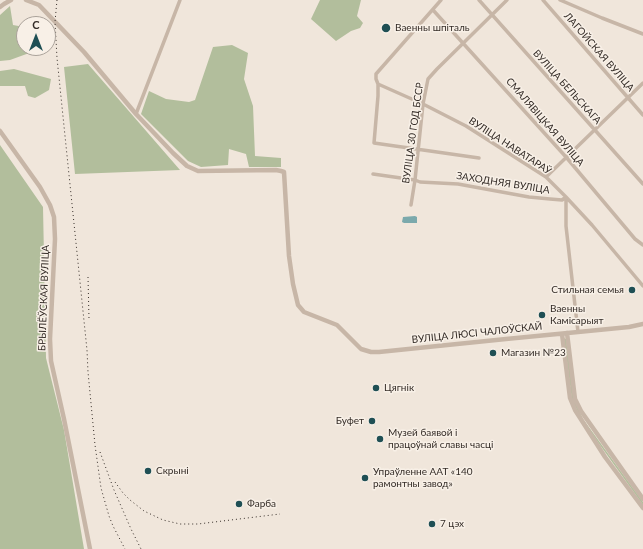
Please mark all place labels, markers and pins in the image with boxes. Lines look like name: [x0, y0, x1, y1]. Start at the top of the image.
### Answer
marker: Ваенны шпіталь: [380, 22, 392, 34]
place label: Ваенны шпіталь: [395, 22, 470, 34]
place label: Стильная семья: [551, 284, 624, 296]
marker: Стильная семья: [627, 285, 637, 295]
place label: Ваенны Камісарыят: [550, 303, 604, 326]
marker: Ваенны Камісарыят: [537, 310, 547, 320]
place label: Магазин №23: [501, 347, 566, 359]
marker: Магазин №23: [488, 348, 498, 358]
place label: Цягнік: [384, 382, 414, 394]
marker: Цягнік: [371, 383, 381, 393]
place label: Буфет: [336, 415, 364, 427]
marker: Буфет: [367, 416, 377, 426]
place label: Музей баявой і працоўнай славы часці: [388, 427, 493, 450]
marker: Музей баявой і працоўнай славы часці: [375, 434, 385, 444]
place label: Скрыні: [156, 465, 189, 477]
marker: Скрыні: [143, 466, 153, 476]
place label: Упраўленне ААТ «140 рамонтны завод»: [373, 466, 473, 490]
marker: Упраўленне ААТ «140 рамонтны завод»: [360, 473, 370, 483]
place label: Фарба: [247, 498, 276, 510]
marker: Фарба: [234, 499, 244, 509]
place label: 7 цэх: [440, 518, 464, 530]
marker: 7 цэх: [427, 519, 437, 529]

